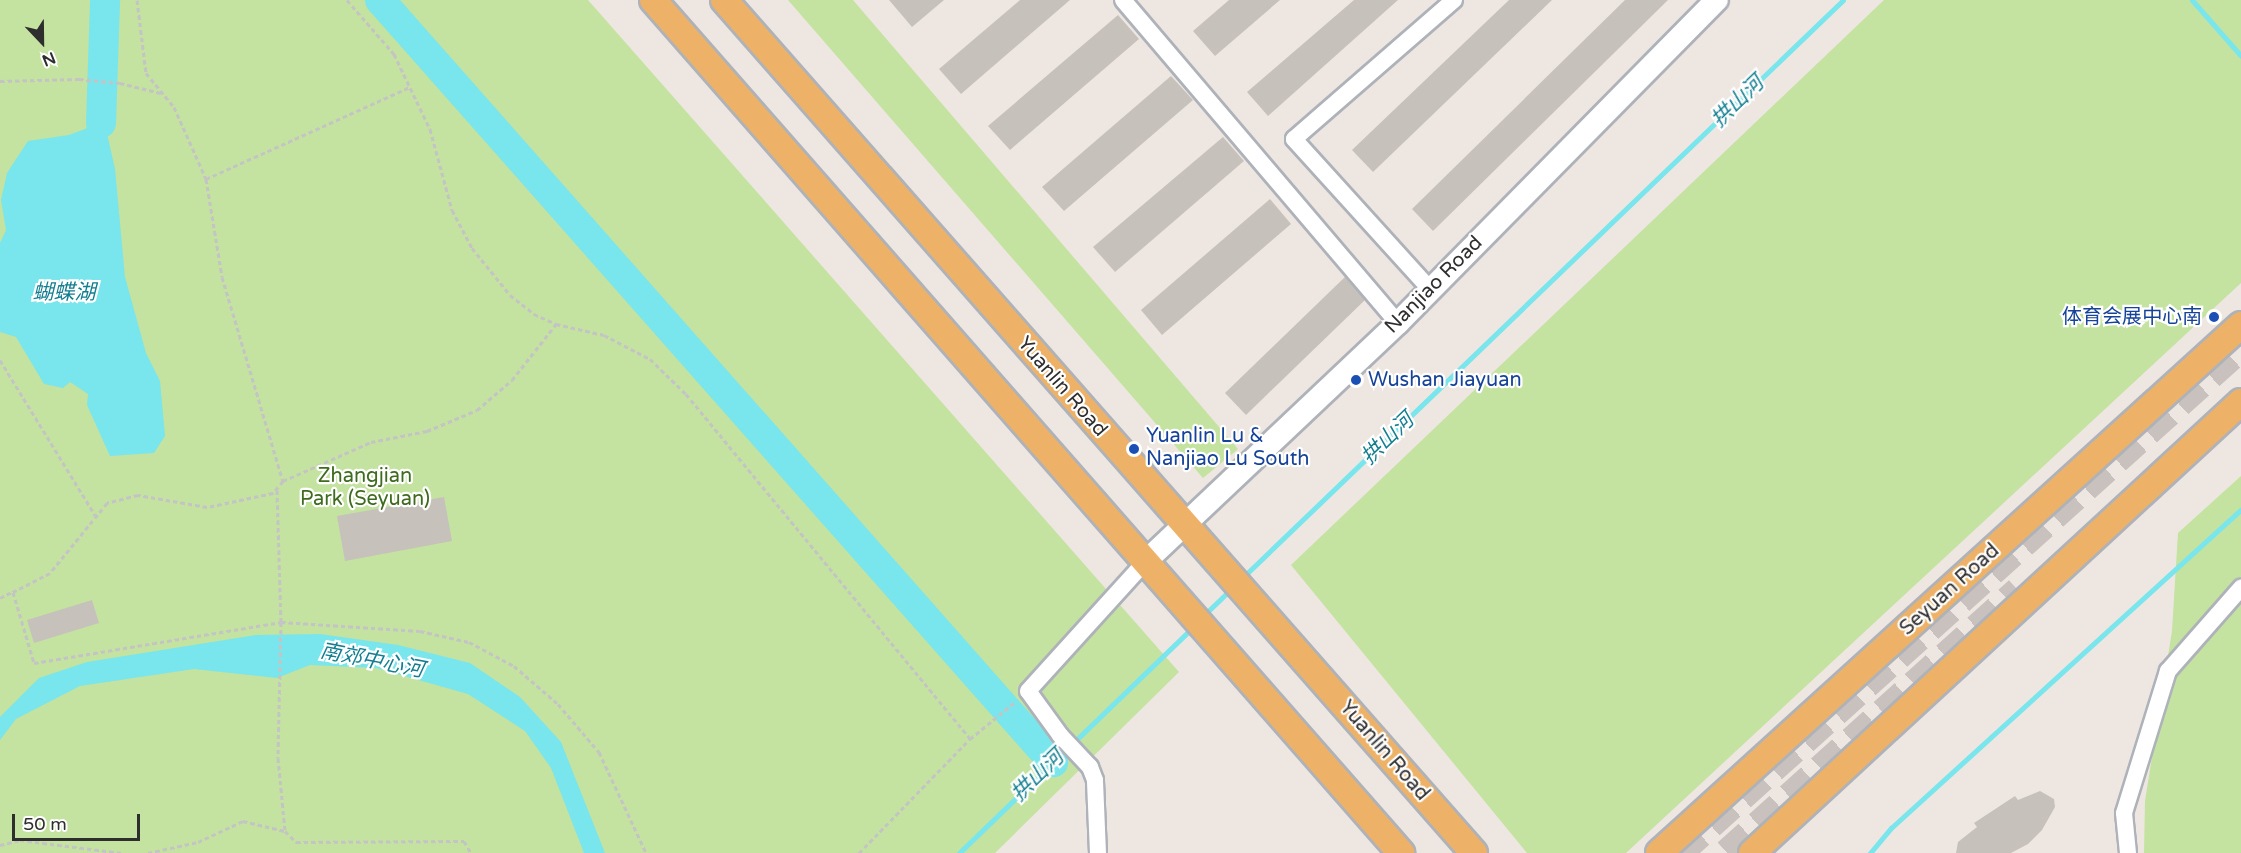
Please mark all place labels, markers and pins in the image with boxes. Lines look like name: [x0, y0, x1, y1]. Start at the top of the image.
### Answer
place label: 体育会展中心南: [2062, 305, 2202, 329]
marker: 体育会展中心南: [2207, 310, 2221, 324]
place label: Wushan Jiayuan: [1368, 368, 1522, 392]
marker: Wushan Jiayuan: [1349, 373, 1363, 387]
place label: Yuanlin Lu & Nanjiao Lu South: [1146, 425, 1310, 472]
marker: Yuanlin Lu & Nanjiao Lu South: [1127, 442, 1141, 456]

